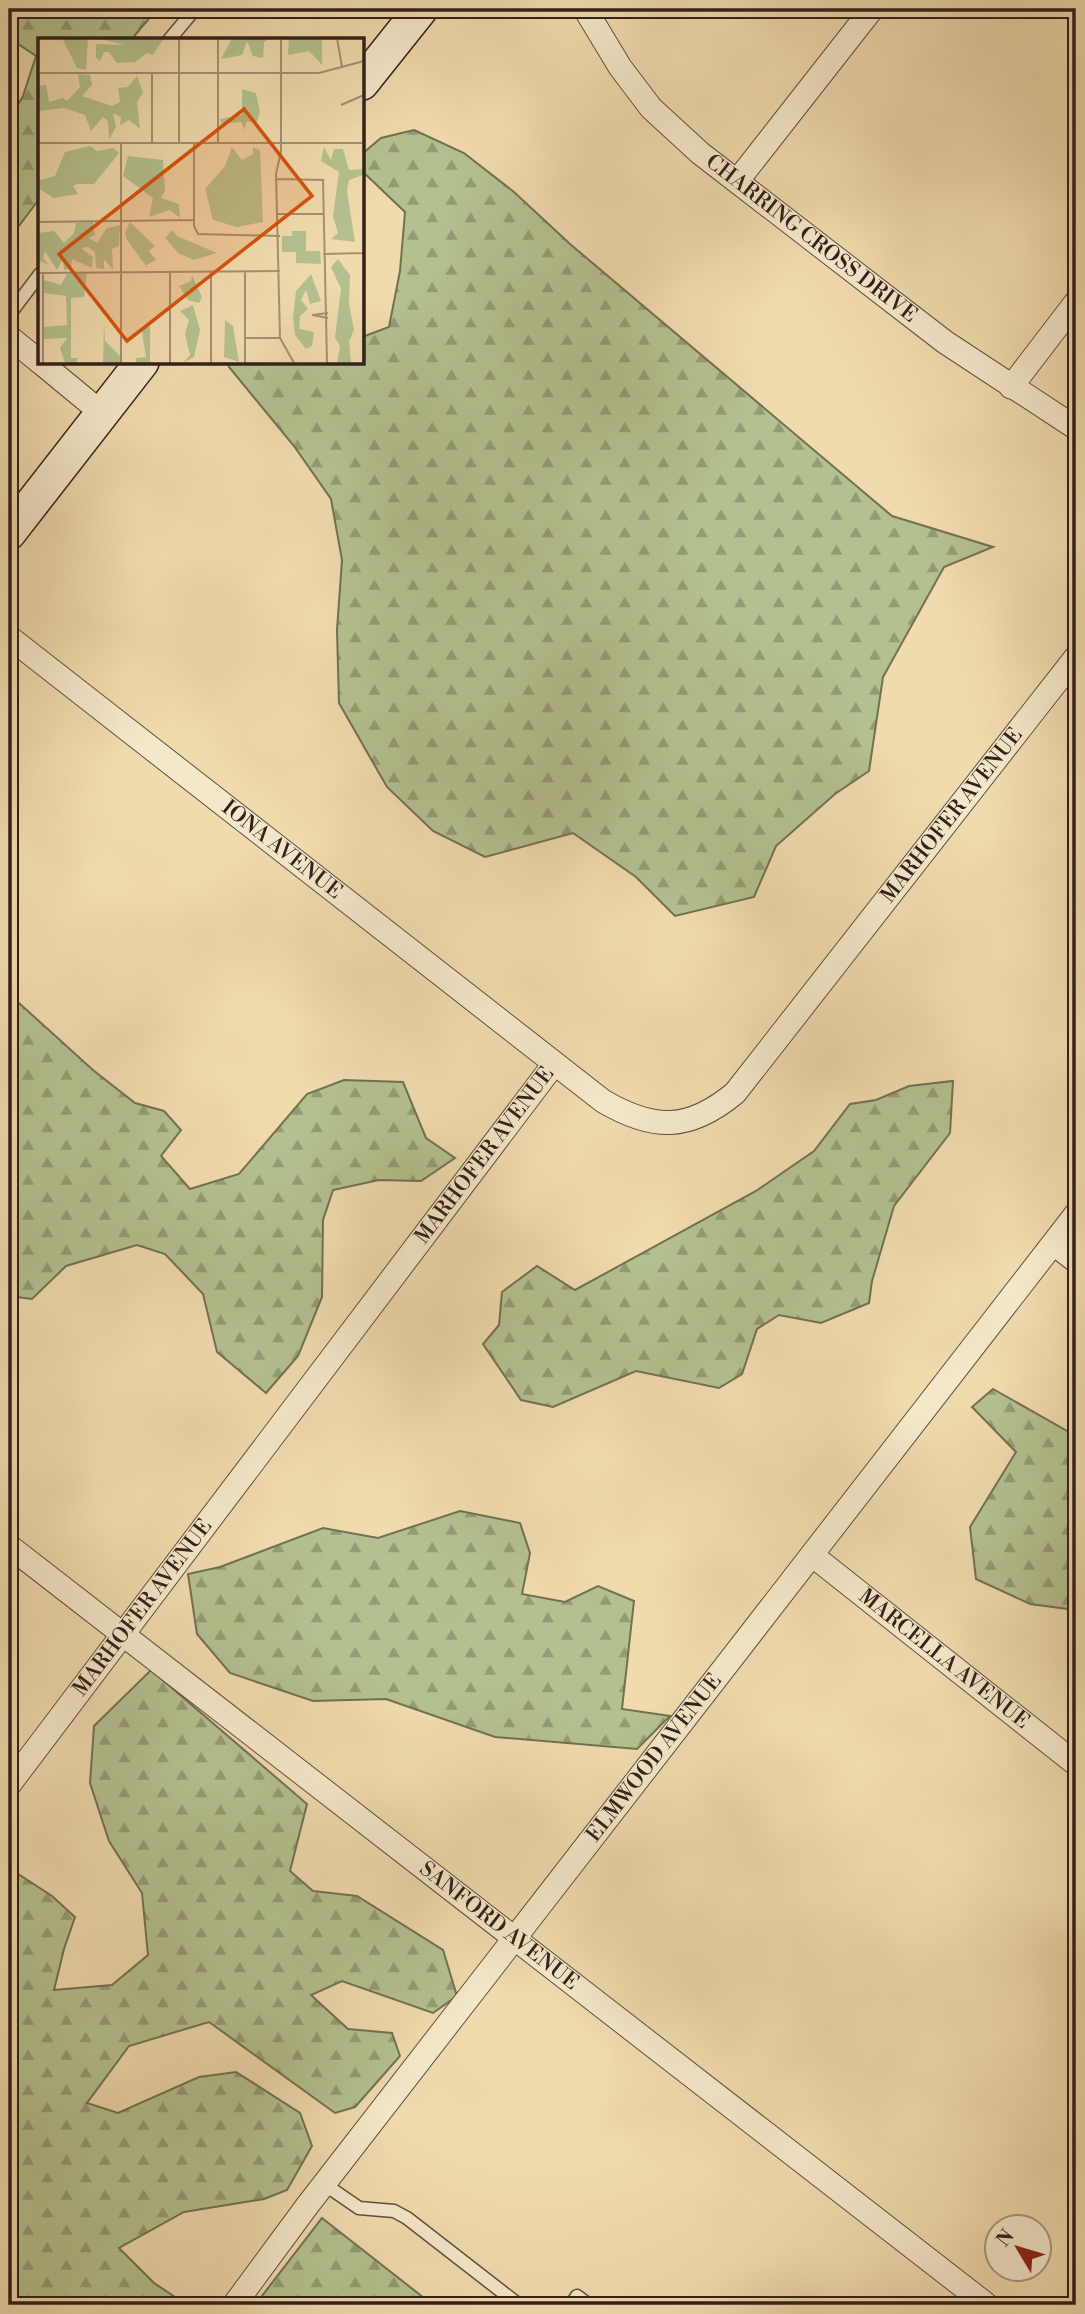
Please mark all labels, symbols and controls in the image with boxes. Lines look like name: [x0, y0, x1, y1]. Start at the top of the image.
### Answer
inset map: [38, 38, 364, 364]
street label: CHARRING CROSS DRIVE: [700, 149, 922, 328]
street label: MARHOFER AVENUE: [875, 723, 1029, 908]
street label: IONA AVENUE: [216, 795, 347, 905]
street label: MARHOFER AVENUE: [410, 1062, 560, 1249]
street label: MARHOFER AVENUE: [68, 1514, 218, 1702]
street label: MARCELLA AVENUE: [853, 1584, 1034, 1735]
street label: ELMWOOD AVENUE: [581, 1669, 728, 1847]
street label: SANFORD AVENUE: [414, 1856, 584, 1996]
north arrow: [984, 2212, 1054, 2282]
text: N: [991, 2225, 1019, 2251]

